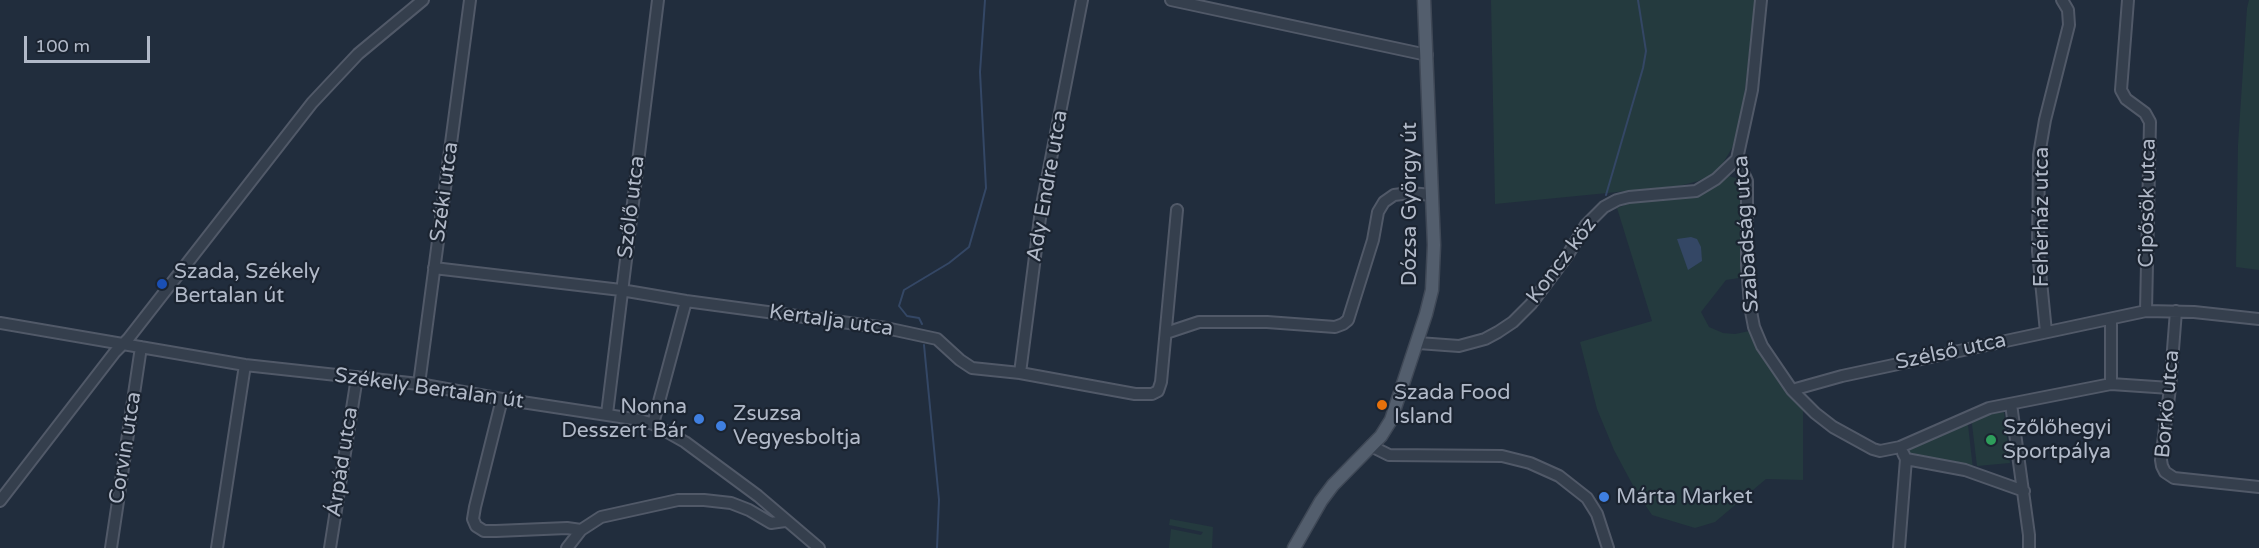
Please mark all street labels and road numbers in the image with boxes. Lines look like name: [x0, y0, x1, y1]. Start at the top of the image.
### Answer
street label: Ady Endre utca: [1022, 108, 1074, 264]
street label: Dózsa György út: [1397, 122, 1423, 286]
street label: Cipősök utca: [2134, 138, 2162, 268]
street label: Széki utca: [425, 140, 465, 244]
street label: Fehérház utca: [2029, 147, 2055, 287]
street label: Szőlő utca: [613, 154, 651, 260]
street label: Szabadság utca: [1729, 154, 1765, 314]
street label: Koncz köz: [1521, 213, 1603, 309]
street label: Kertalja utca: [767, 300, 895, 342]
street label: Szélső utca: [1893, 328, 2009, 376]
street label: Borkő utca: [2151, 349, 2185, 459]
street label: Székely Bertalan út: [333, 363, 525, 415]
street label: Corvin utca: [105, 390, 147, 506]
street label: Árpád utca: [322, 405, 364, 519]

